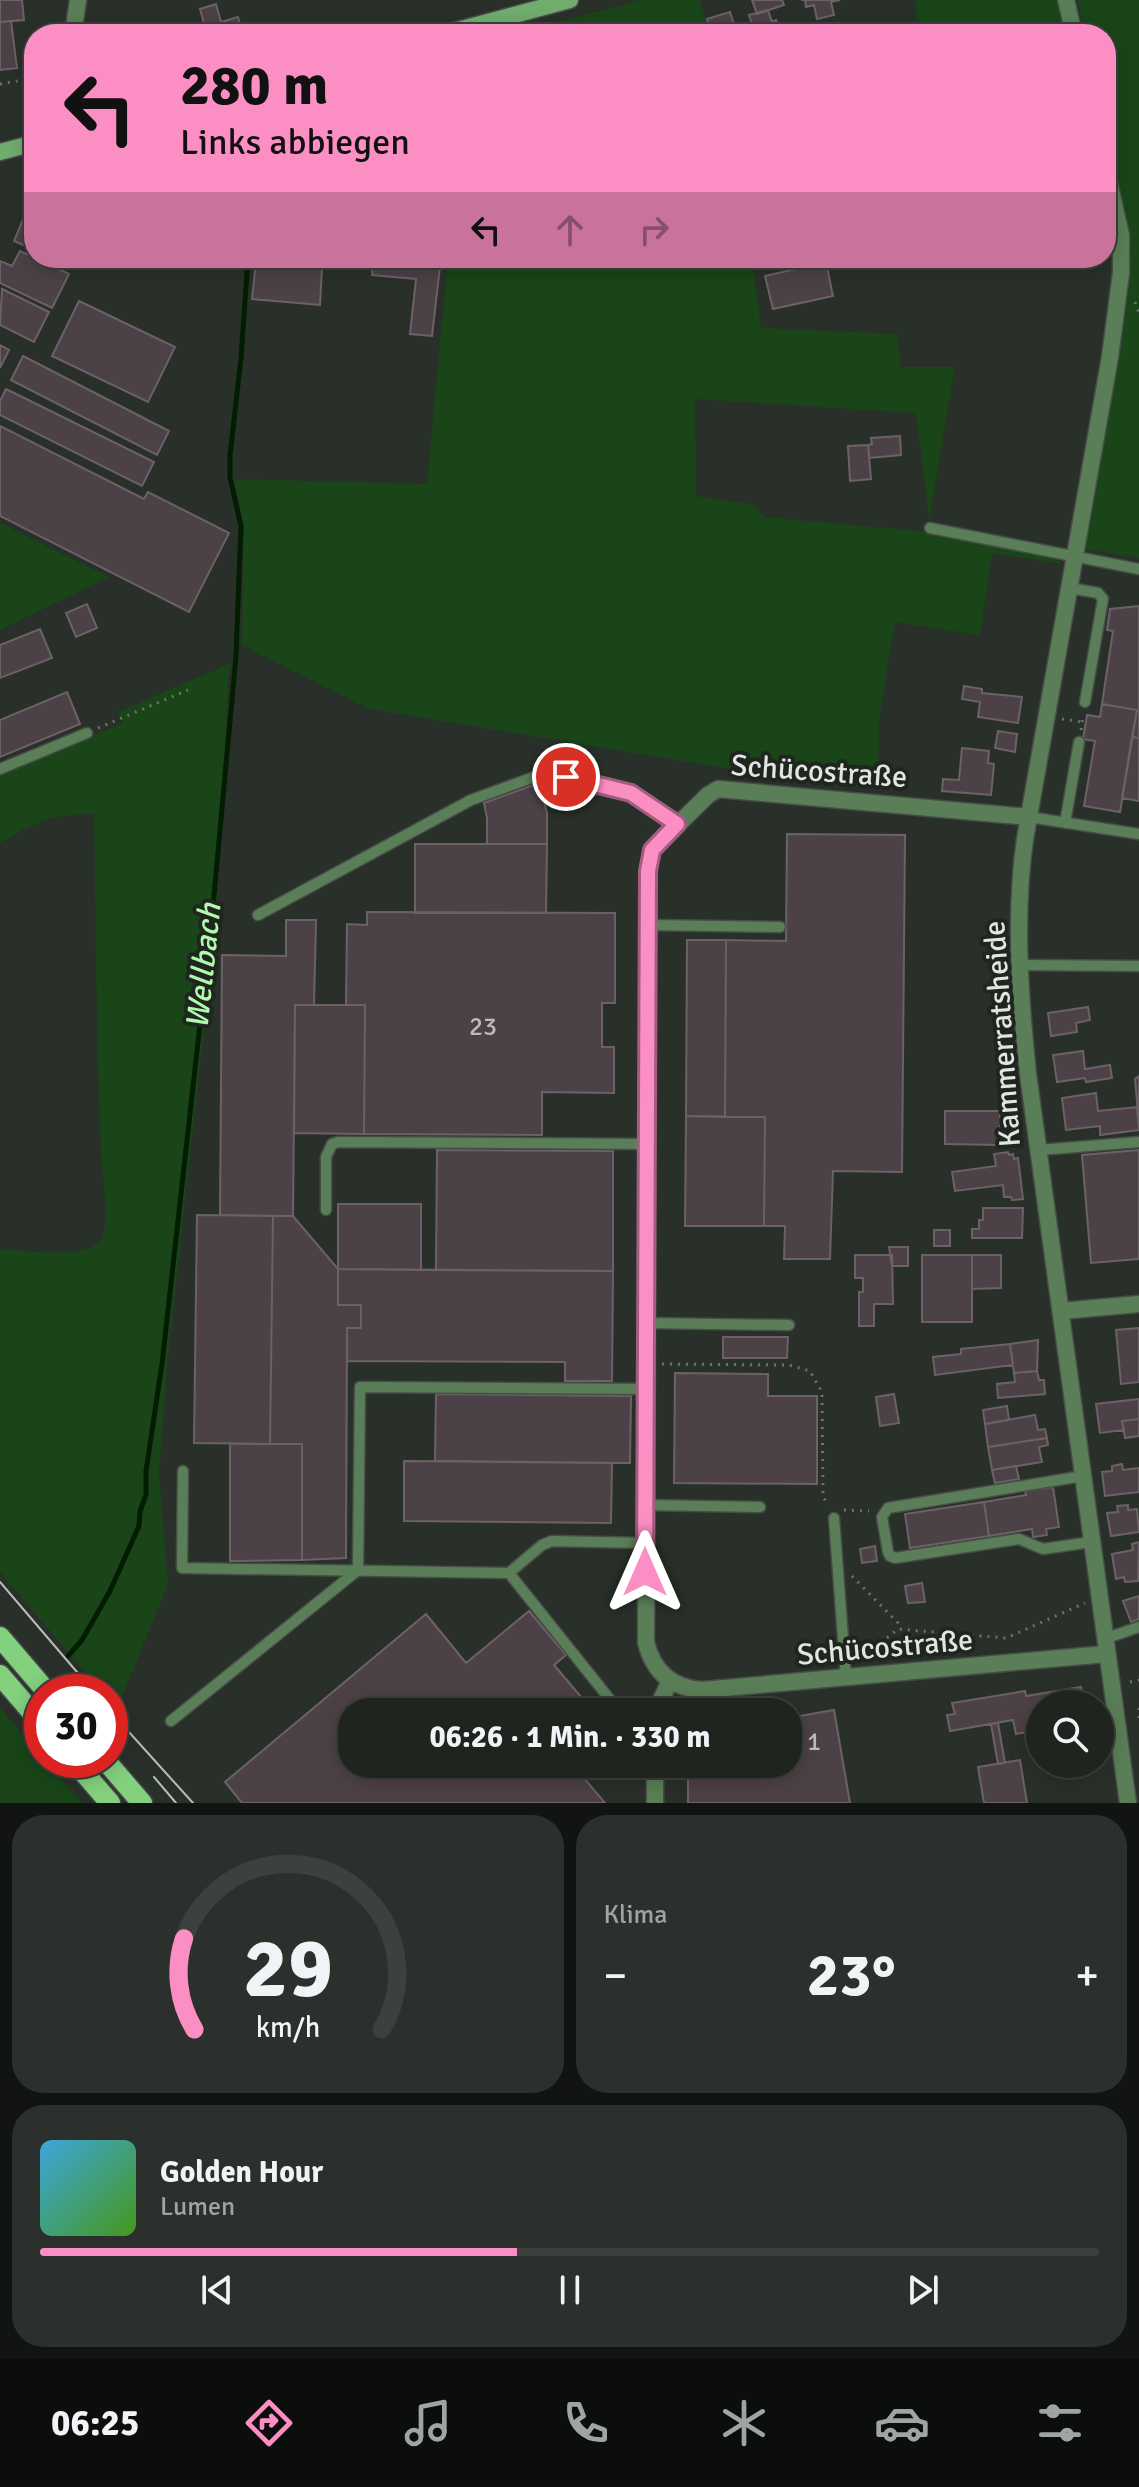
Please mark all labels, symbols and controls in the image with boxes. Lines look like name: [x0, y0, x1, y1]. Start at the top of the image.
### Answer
text: 280 m: [180, 51, 328, 120]
icon: left: [48, 56, 152, 160]
text: Links abbiegen: [180, 120, 410, 165]
icon: left: [464, 208, 508, 252]
icon: ahead: [548, 208, 592, 252]
icon: right: [632, 208, 676, 252]
pin: [532, 743, 600, 811]
street label: Schücostraße: [730, 747, 908, 796]
icon: arrive: [544, 755, 588, 799]
water label: Wellbach: [178, 900, 230, 1031]
street label: Kammerratsheide: [976, 920, 1029, 1148]
house number: 23: [469, 1011, 497, 1043]
position arrow: [603, 1530, 687, 1614]
street label: Schücostraße: [795, 1621, 975, 1674]
speed limit sign: 30: [24, 1674, 128, 1778]
map controls: [1026, 1690, 1114, 1778]
button: search: [1026, 1690, 1114, 1778]
text: 06:26 · 1 Min. · 330 m: [429, 1719, 711, 1756]
house number: 1: [807, 1726, 821, 1758]
text: Klima: [604, 1899, 667, 1931]
text: 29: [243, 1918, 333, 2020]
text: 23°: [807, 1939, 896, 2013]
text: −: [604, 1949, 627, 2003]
text: +: [1075, 1949, 1099, 2003]
text: km/h: [255, 2010, 320, 2045]
text: Golden Hour: [160, 2154, 323, 2191]
text: Lumen: [160, 2191, 235, 2223]
icon: previous: [195, 2268, 239, 2312]
icon: pause: [548, 2268, 592, 2312]
icon: next: [901, 2268, 945, 2312]
icon: directions: [241, 2395, 297, 2451]
icon: music: [400, 2395, 456, 2451]
icon: phone: [558, 2395, 614, 2451]
icon: climate: [716, 2395, 772, 2451]
icon: car: [874, 2395, 930, 2451]
icon: filters: [1032, 2395, 1088, 2451]
text: 06:25: [51, 2401, 139, 2446]

